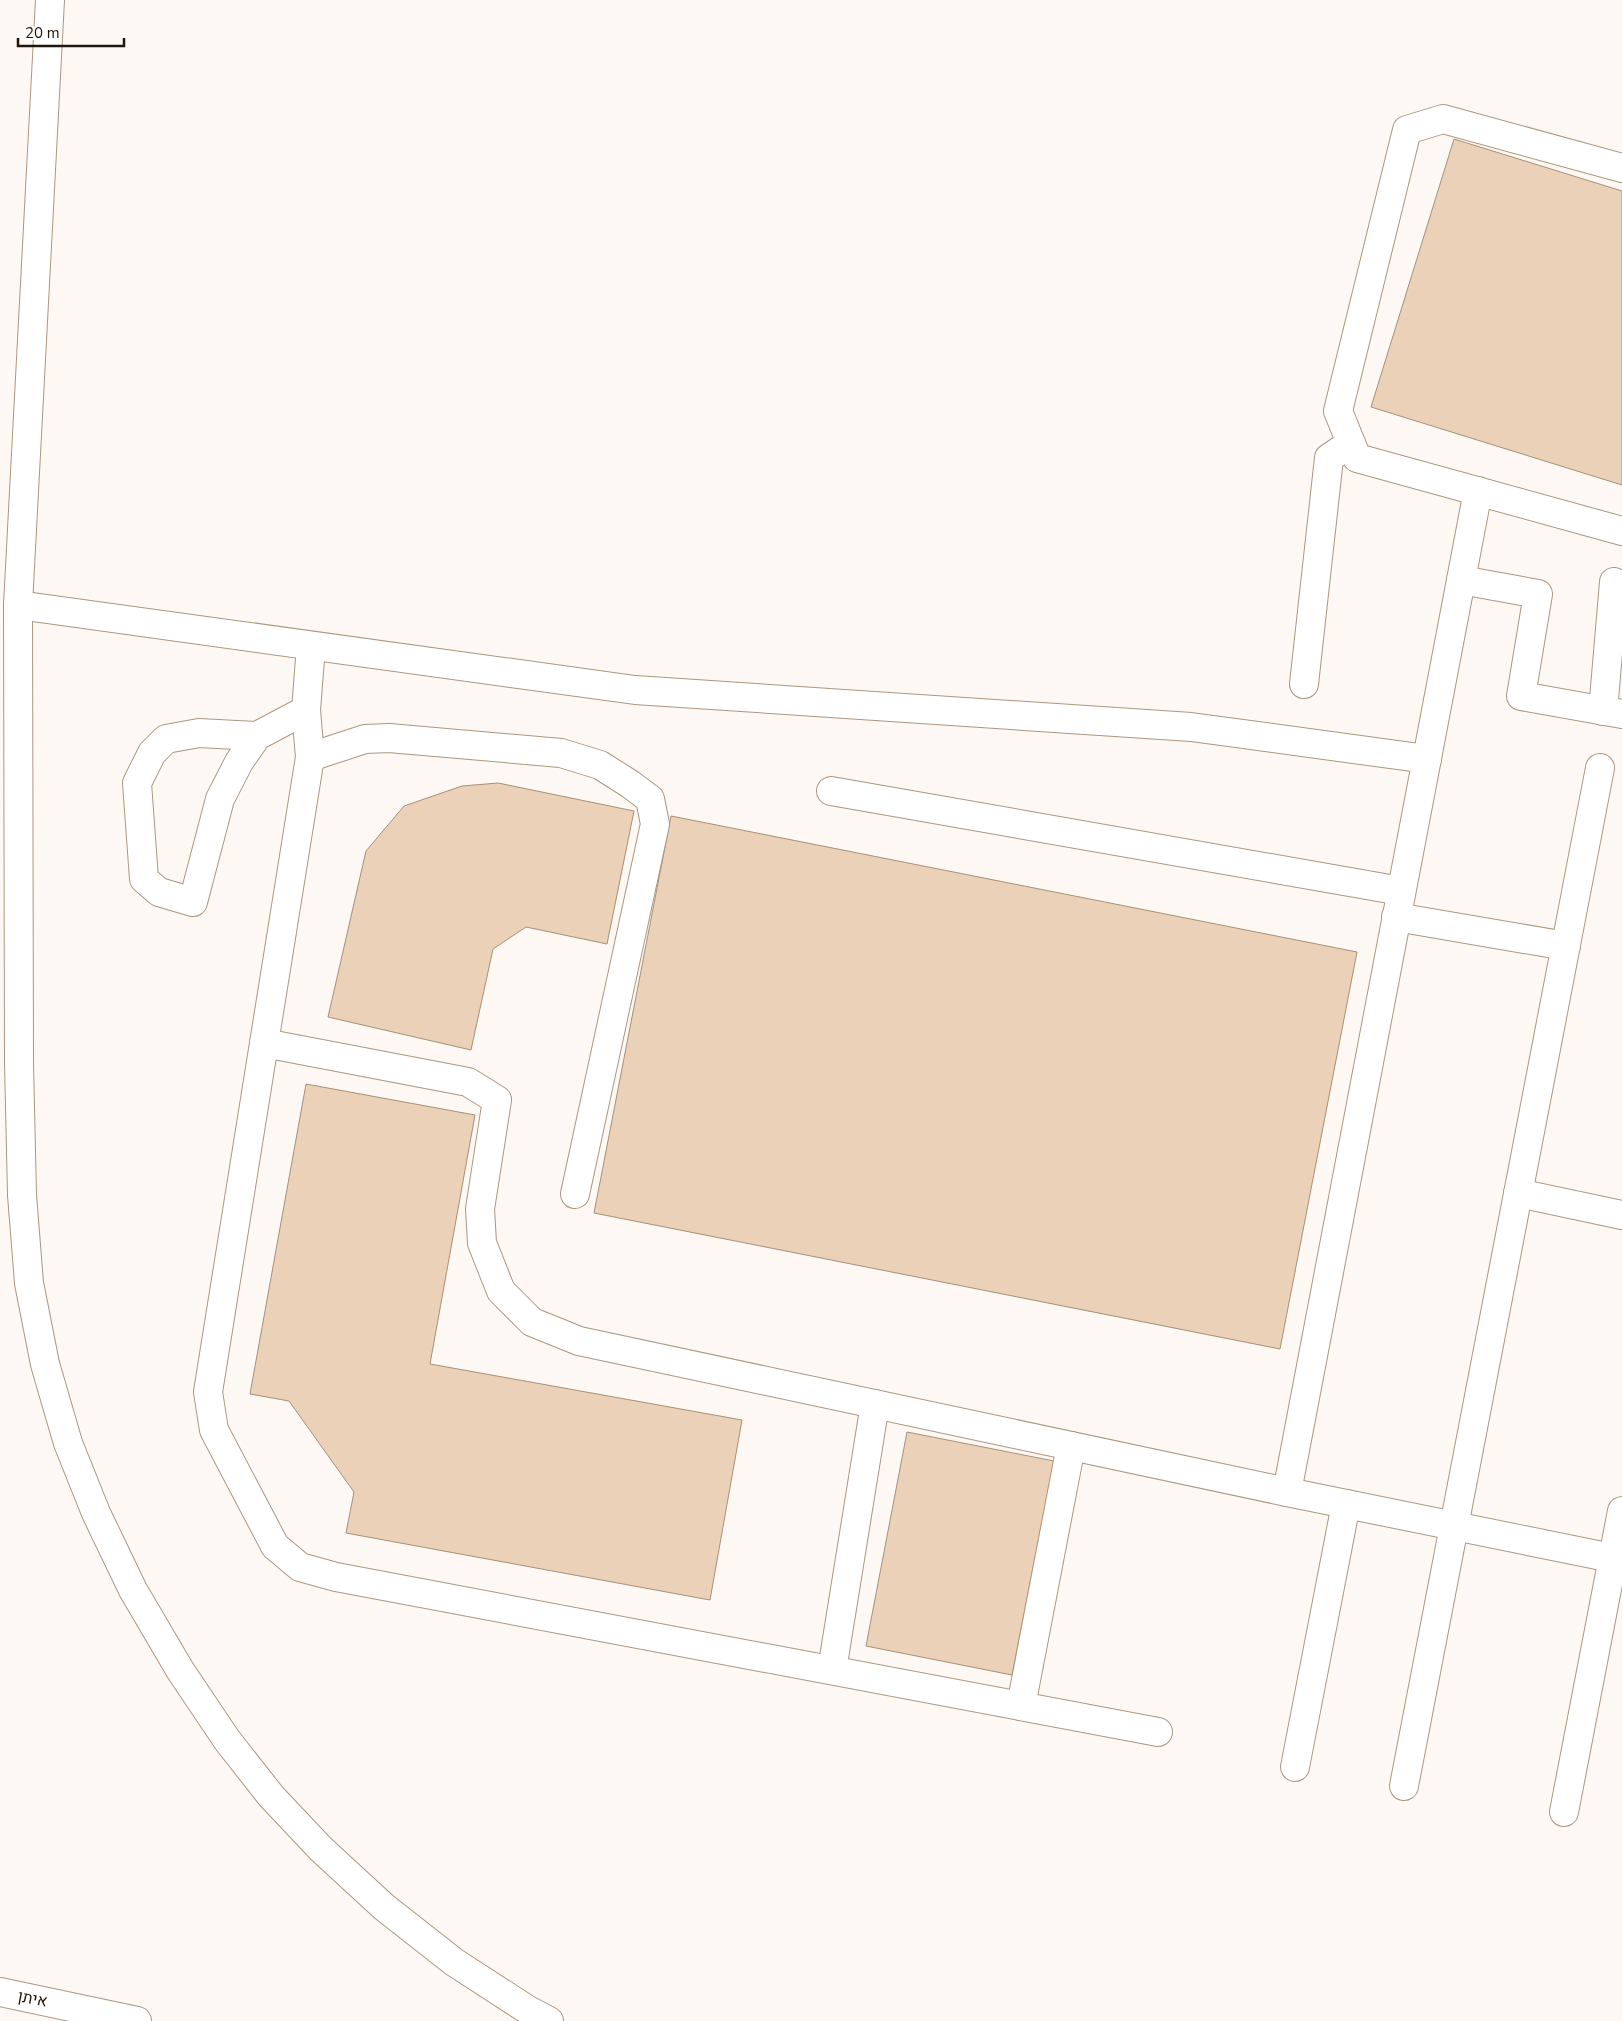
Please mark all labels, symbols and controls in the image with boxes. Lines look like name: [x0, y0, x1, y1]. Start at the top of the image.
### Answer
scale bar: [18, 15, 124, 47]
text: 20 m: [25, 23, 60, 43]
street label: איתן: [16, 1985, 49, 2013]

